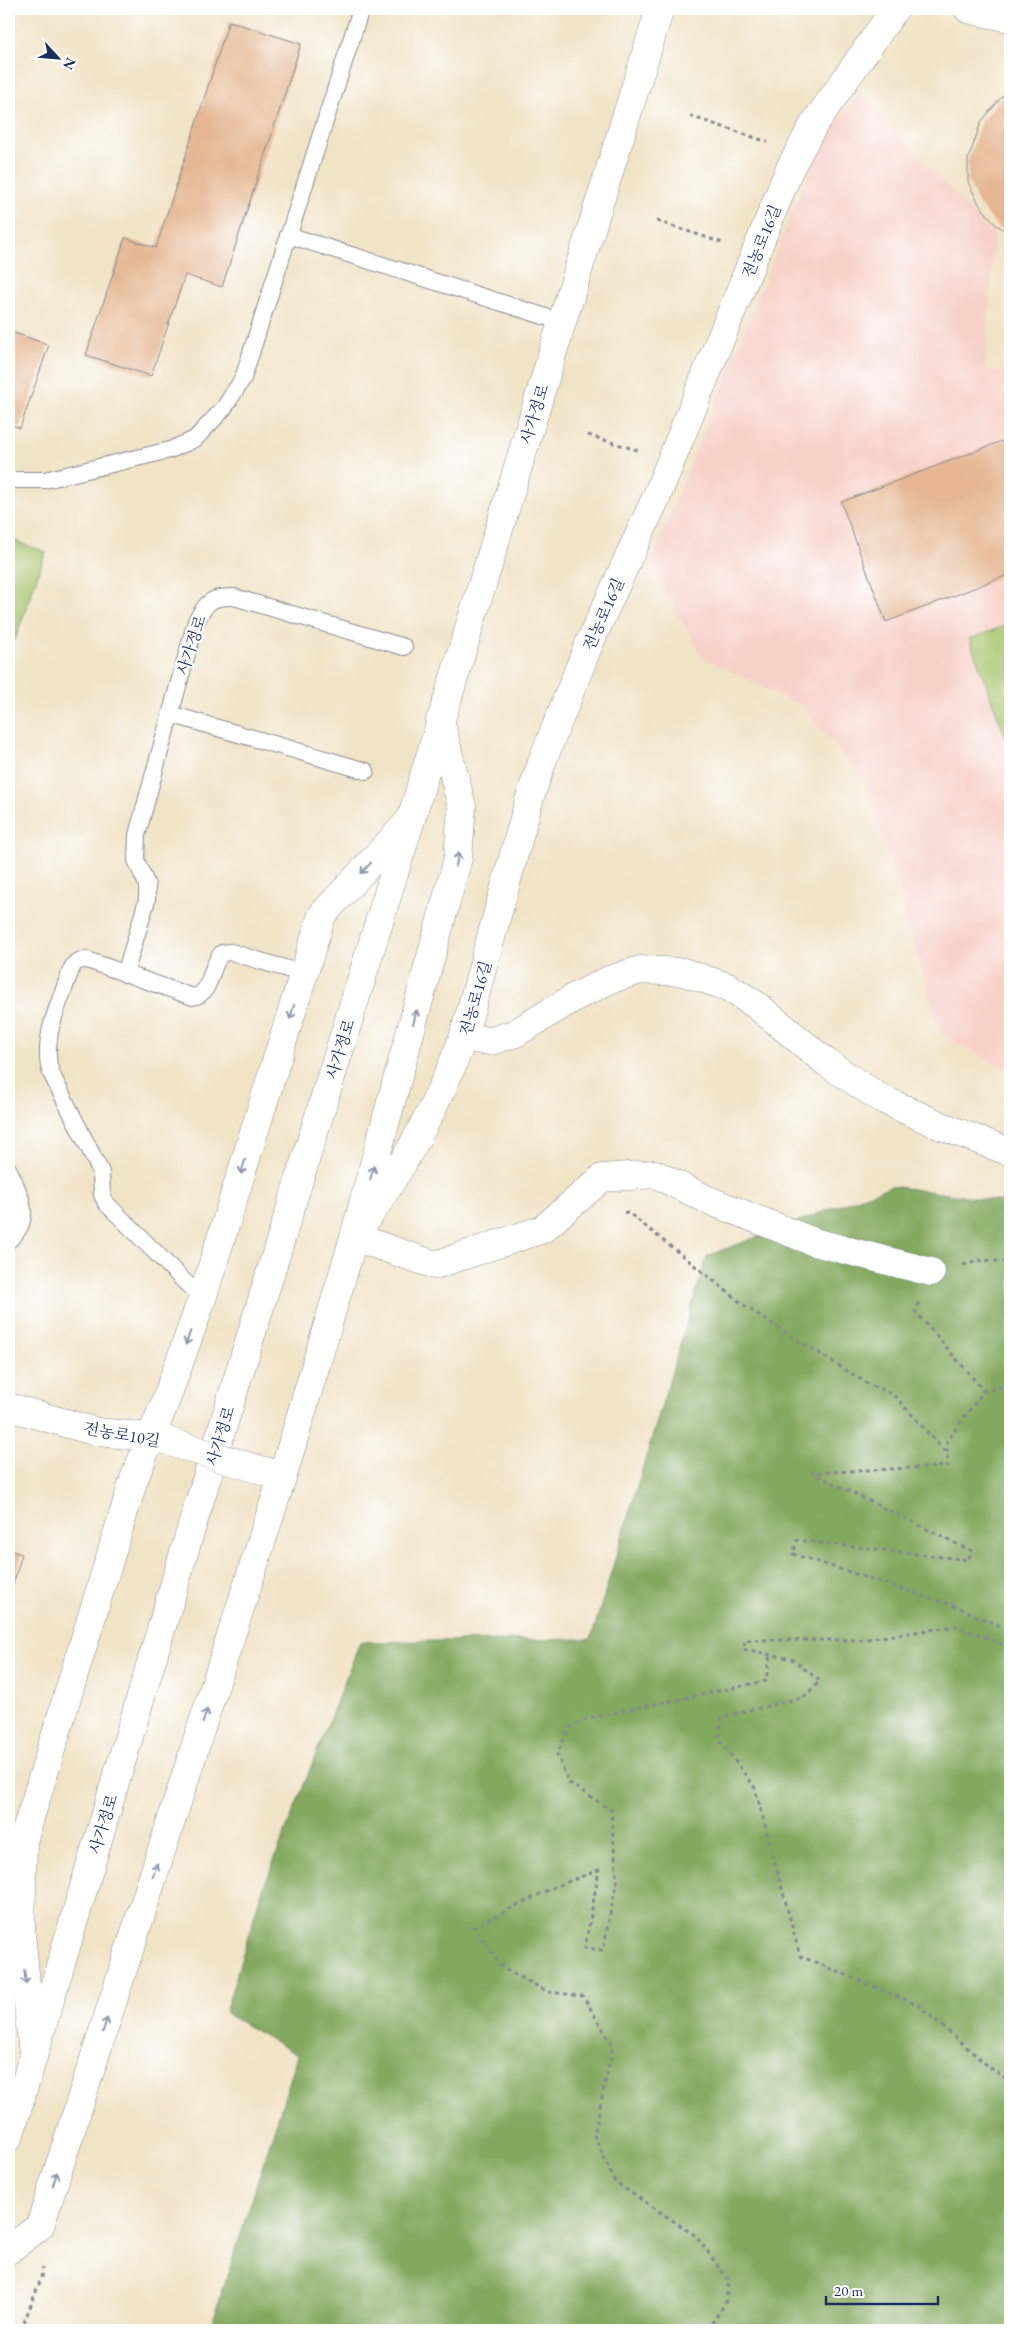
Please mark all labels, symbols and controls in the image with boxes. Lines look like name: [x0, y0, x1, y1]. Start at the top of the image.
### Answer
north arrow: [32, 32, 82, 82]
text: N: [59, 55, 80, 73]
street label: 전농로16길: [737, 201, 786, 281]
street label: 사가정로: [515, 381, 554, 447]
street label: 전농로16길: [578, 575, 629, 654]
street label: 사가정로: [172, 612, 211, 678]
one-way arrow: [452, 852, 462, 868]
one-way arrow: [360, 862, 372, 874]
street label: 전농로16길: [455, 958, 496, 1038]
one-way arrow: [287, 1004, 296, 1019]
one-way arrow: [410, 1009, 420, 1025]
street label: 사가정로: [321, 1016, 360, 1082]
one-way arrow: [238, 1159, 248, 1175]
one-way arrow: [367, 1166, 377, 1182]
one-way arrow: [183, 1330, 192, 1346]
street label: 사가정로: [201, 1403, 240, 1469]
street label: 전농로10길: [82, 1417, 162, 1452]
one-way arrow: [201, 1708, 210, 1724]
street label: 사가정로: [84, 1791, 123, 1857]
one-way arrow: [151, 1863, 160, 1879]
one-way arrow: [20, 1969, 30, 1985]
one-way arrow: [100, 2017, 110, 2033]
one-way arrow: [50, 2172, 60, 2188]
scale bar: [826, 2274, 939, 2306]
text: 20 m: [834, 2281, 863, 2300]

